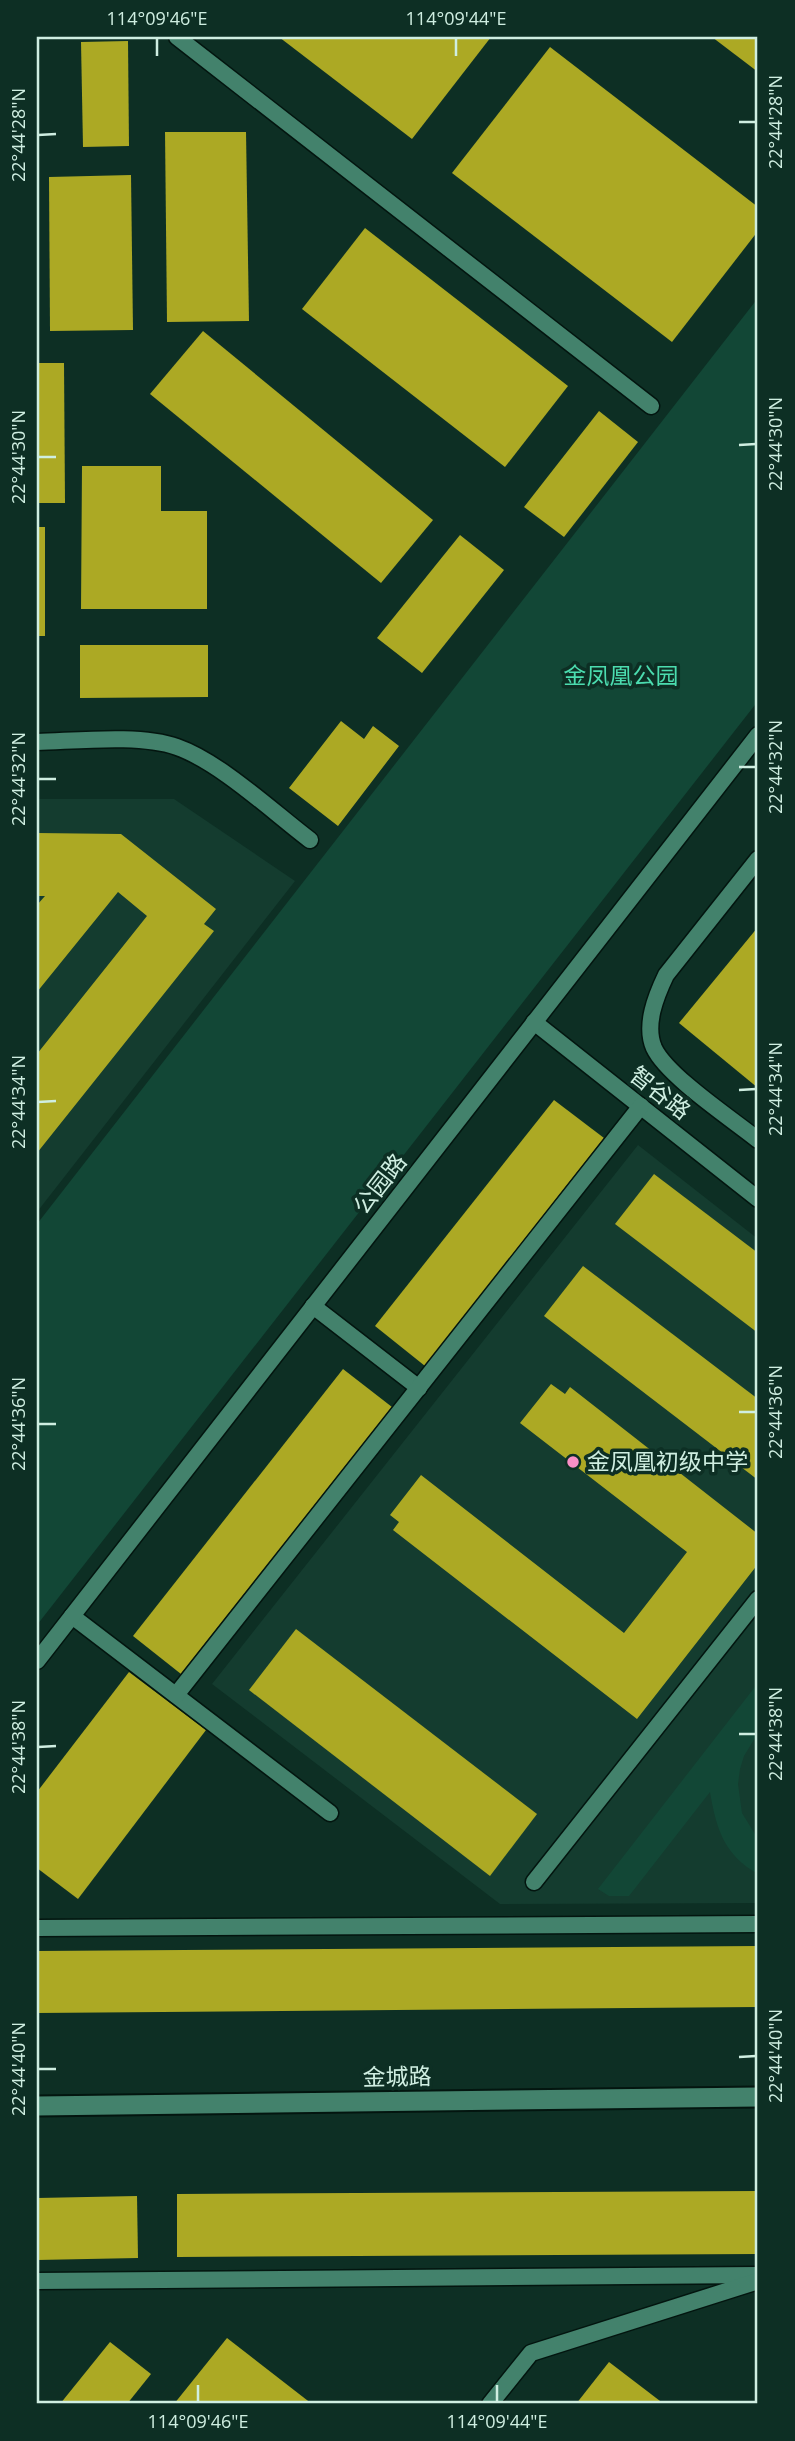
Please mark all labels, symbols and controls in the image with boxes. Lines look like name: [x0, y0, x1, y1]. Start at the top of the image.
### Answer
text: 114°09'46"E: [107, 6, 207, 30]
text: 114°09'44"E: [406, 6, 506, 30]
text: 22°44'28"N: [763, 75, 787, 169]
text: 22°44'28"N: [6, 88, 30, 182]
text: 22°44'30"N: [763, 397, 787, 491]
text: 22°44'30"N: [6, 410, 30, 504]
park label: 金凤凰公园: [564, 659, 679, 691]
text: 22°44'32"N: [763, 720, 787, 814]
text: 22°44'32"N: [6, 732, 30, 826]
text: 22°44'34"N: [763, 1042, 787, 1136]
text: 22°44'34"N: [6, 1055, 30, 1149]
street label: 智谷路: [624, 1058, 698, 1126]
street label: 公园路: [345, 1146, 413, 1220]
text: 22°44'36"N: [763, 1365, 787, 1459]
text: 22°44'36"N: [6, 1377, 30, 1471]
place label: 金凤凰初级中学: [587, 1445, 748, 1477]
marker: 金凤凰初级中学: [565, 1454, 581, 1470]
text: 22°44'38"N: [763, 1687, 787, 1781]
text: 22°44'38"N: [6, 1700, 30, 1794]
text: 22°44'40"N: [763, 2009, 787, 2103]
text: 22°44'40"N: [6, 2022, 30, 2116]
street label: 金城路: [362, 2059, 432, 2093]
text: 114°09'46"E: [148, 2409, 248, 2433]
text: 114°09'44"E: [447, 2409, 547, 2433]

